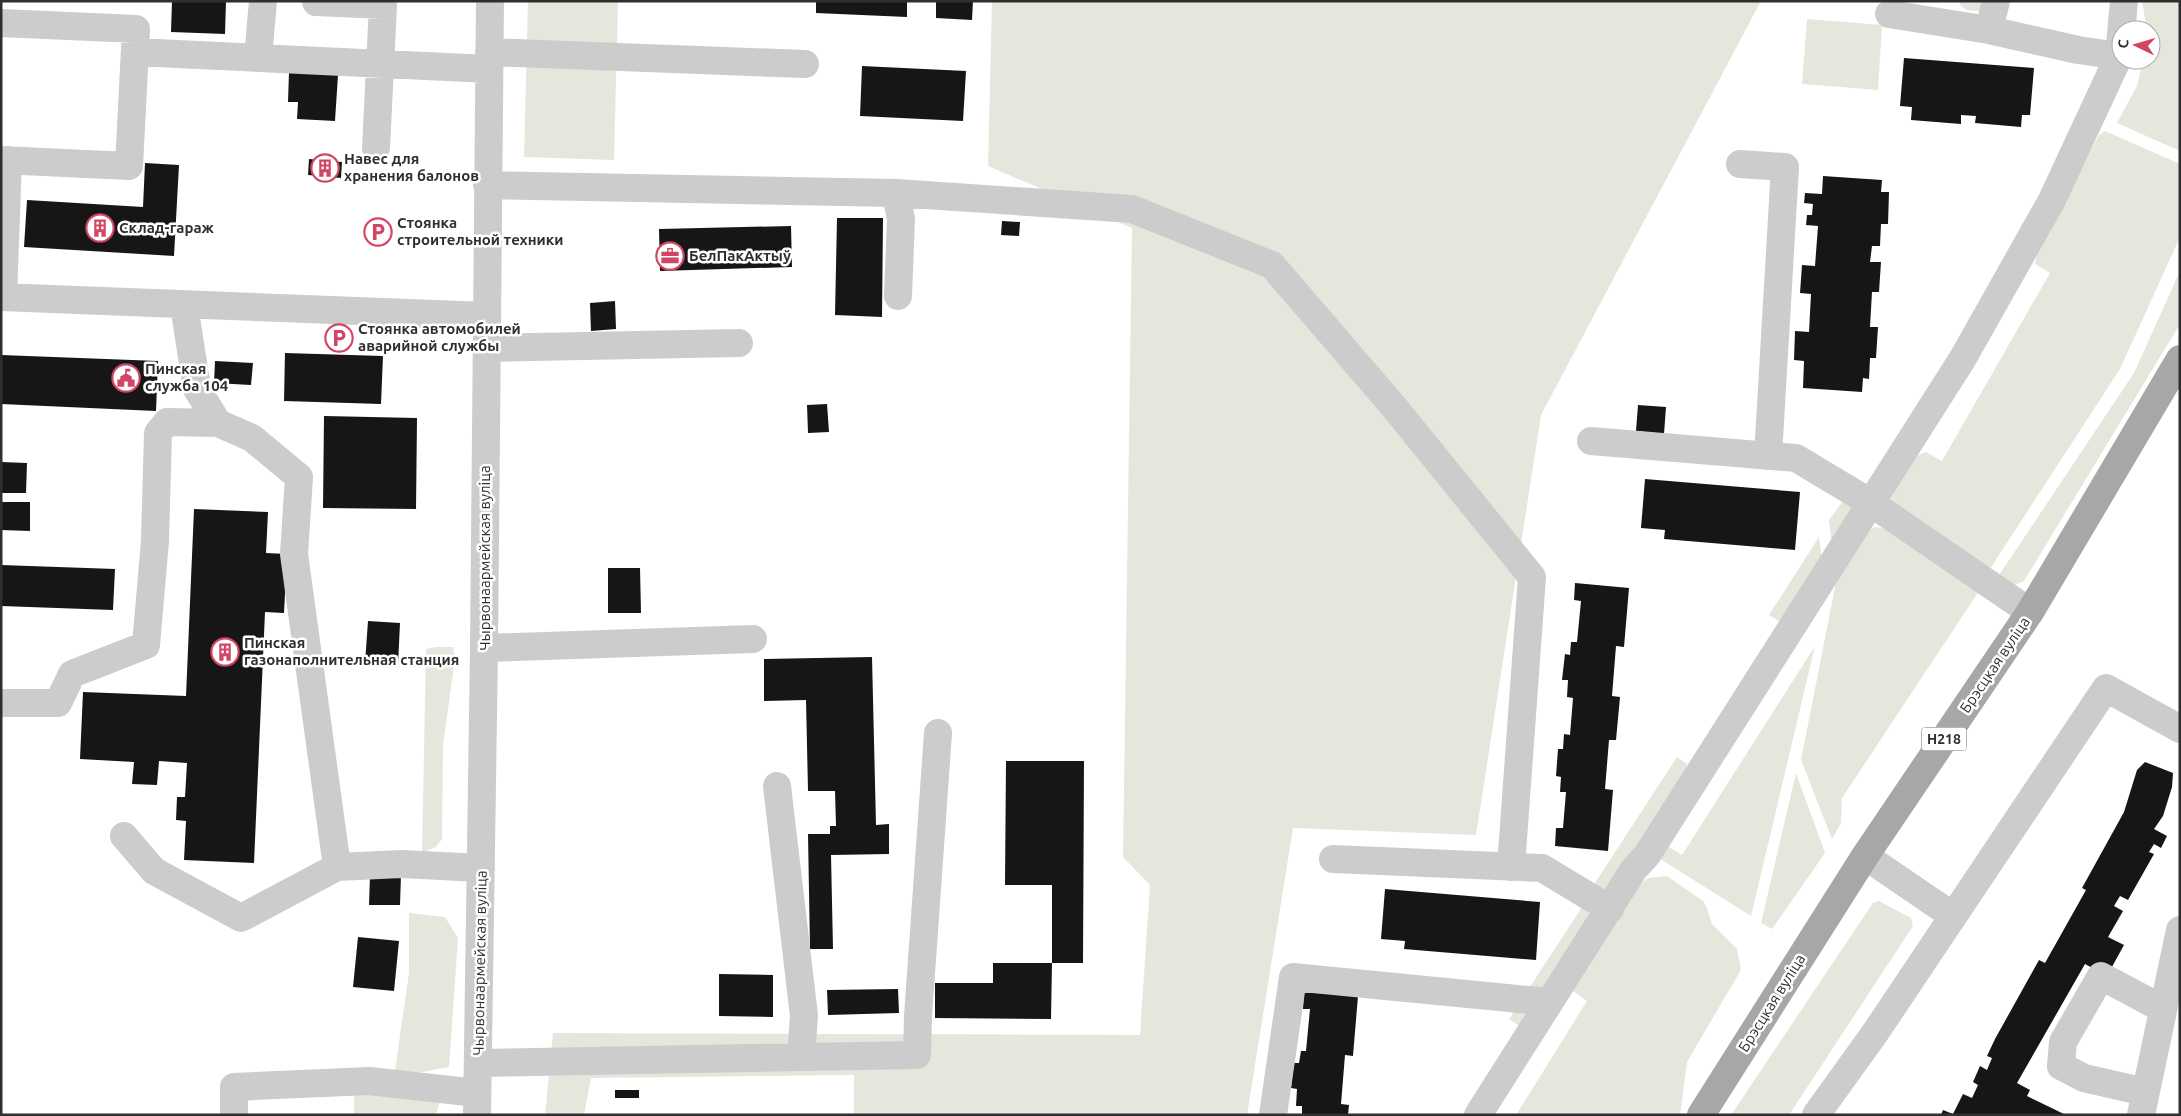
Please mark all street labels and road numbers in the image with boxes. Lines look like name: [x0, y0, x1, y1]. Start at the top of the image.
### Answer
street label: Чырвонаармейская вуліца: [476, 465, 493, 651]
street label: Брэсцкая вуліца: [1956, 614, 2033, 716]
road number: Н218: [1922, 728, 1966, 751]
street label: Чырвонаармейская вуліца: [469, 870, 490, 1056]
street label: Брэсцкая вуліца: [1735, 951, 1808, 1055]

